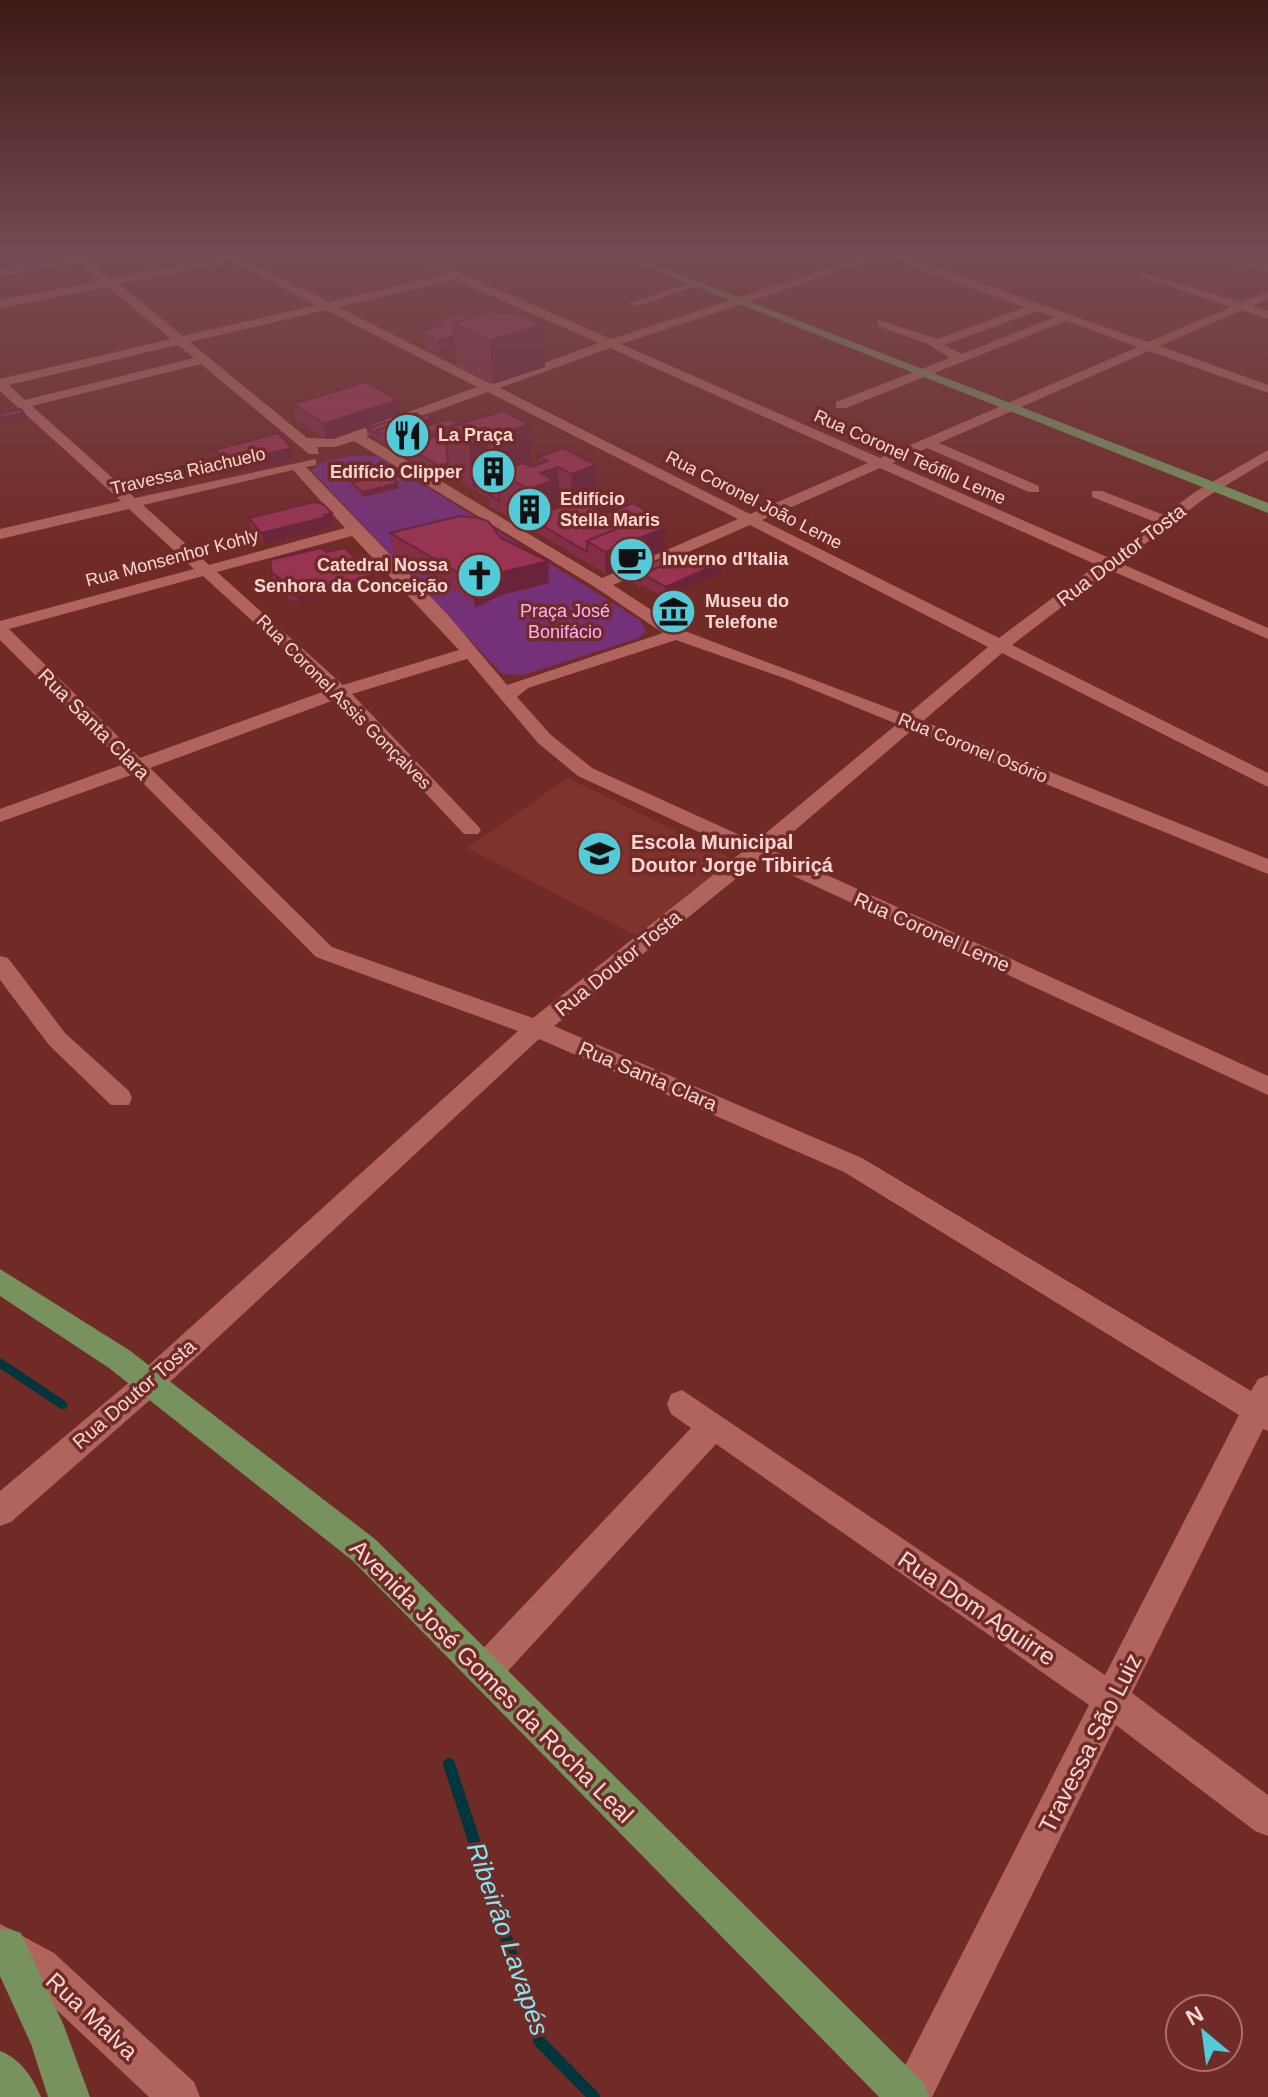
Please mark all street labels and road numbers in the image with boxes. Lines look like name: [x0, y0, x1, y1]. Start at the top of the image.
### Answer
street label: Rua Coronel Teófilo Leme: [811, 406, 1009, 508]
street label: Travessa Riachuelo: [109, 443, 267, 499]
street label: Rua Coronel João Leme: [663, 447, 845, 553]
street label: Rua Doutor Tosta: [1052, 499, 1190, 611]
street label: Rua Monsenhor Kohly: [83, 525, 261, 591]
street label: Rua Coronel Assis Gonçalves: [253, 611, 435, 793]
street label: Rua Santa Clara: [34, 664, 155, 785]
street label: Rua Coronel Osório: [896, 709, 1050, 787]
street label: Rua Coronel Leme: [851, 888, 1013, 976]
street label: Rua Doutor Tosta: [551, 905, 686, 1020]
street label: Rua Santa Clara: [576, 1037, 721, 1115]
street label: Rua Doutor Tosta: [68, 1334, 200, 1453]
street label: Avenida José Gomes da Rocha Leal: [345, 1534, 639, 1828]
street label: Rua Dom Aguirre: [893, 1545, 1061, 1671]
street label: Travessa São Luiz: [1033, 1649, 1147, 1837]
street label: Rua Malva: [41, 1967, 144, 2065]

